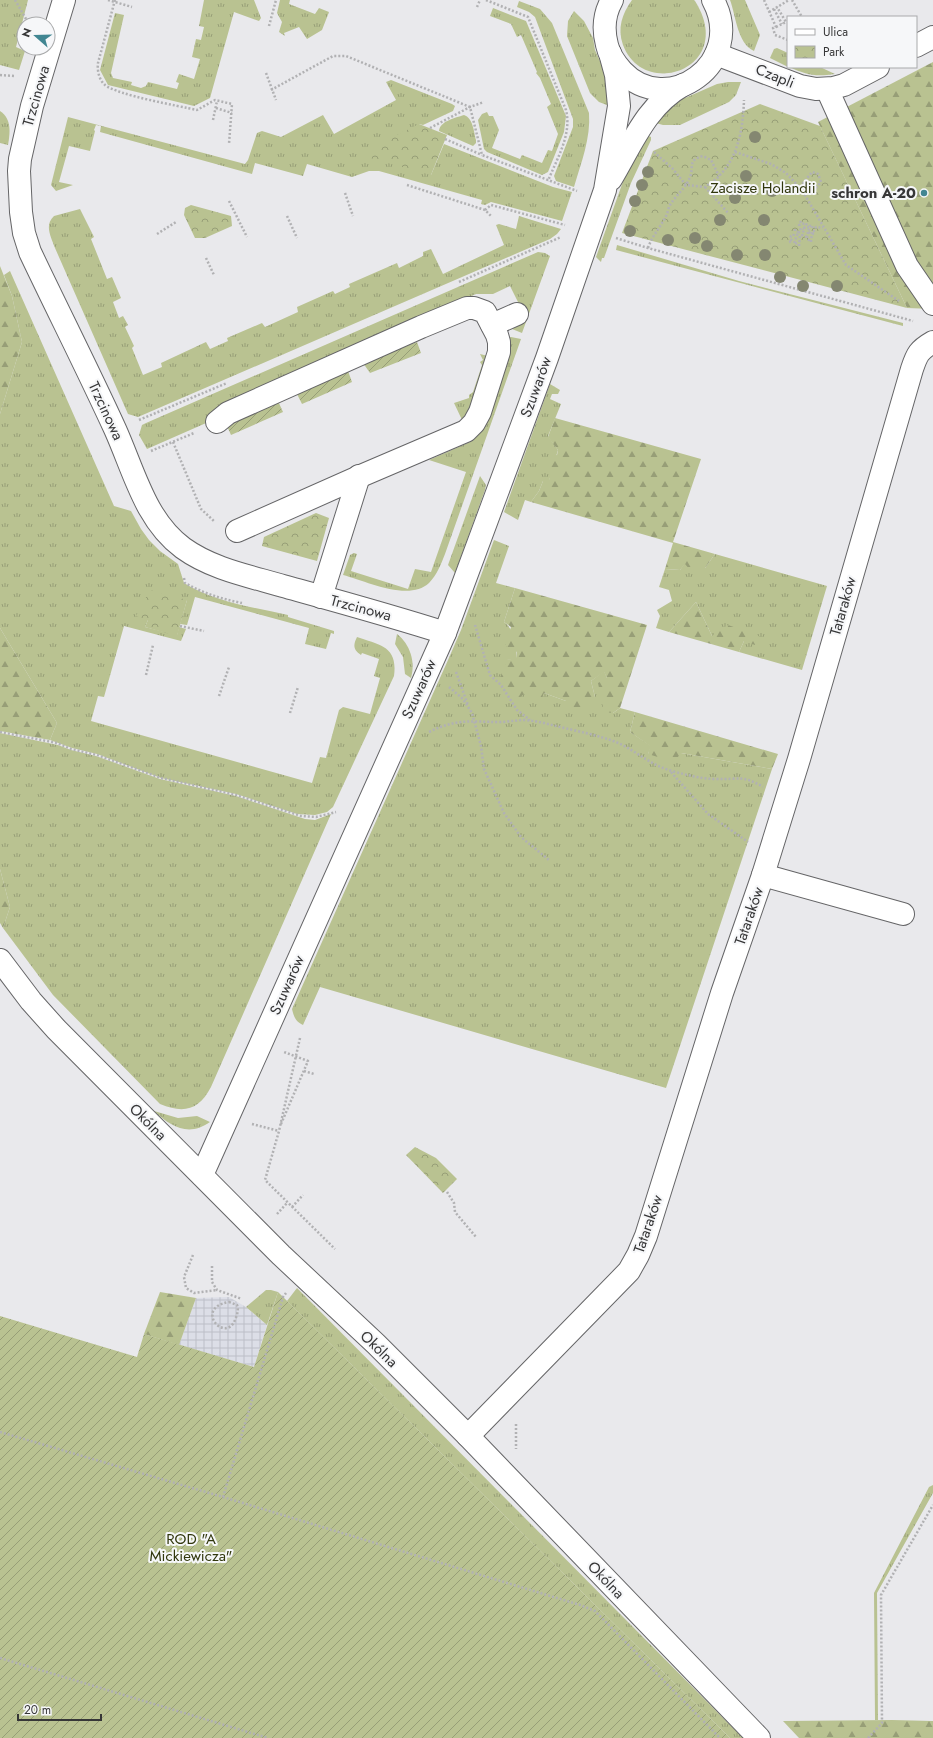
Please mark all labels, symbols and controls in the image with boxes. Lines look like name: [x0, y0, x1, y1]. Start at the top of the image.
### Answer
north arrow: [16, 16, 56, 56]
legend: [787, 16, 917, 68]
text: Ulica: [823, 23, 848, 41]
text: N: [18, 26, 36, 39]
text: Park: [823, 43, 845, 61]
street label: Czapli: [752, 58, 798, 94]
street label: Trzcinowa: [17, 63, 55, 129]
park label: Zacisze Holandii: [710, 177, 816, 199]
place label: schron A-20: [831, 182, 916, 204]
marker: schron A-20: [919, 188, 929, 198]
street label: Szuwarów: [515, 353, 557, 421]
street label: Trzcinowa: [83, 378, 129, 444]
street label: Tataraków: [824, 573, 862, 638]
street label: Trzcinowa: [328, 589, 394, 627]
street label: Szuwarów: [396, 655, 442, 722]
street label: Tataraków: [729, 883, 769, 948]
street label: Szuwarów: [264, 951, 310, 1018]
street label: Okólna: [124, 1098, 172, 1146]
street label: Tataraków: [628, 1191, 668, 1256]
street label: Okólna: [355, 1325, 403, 1373]
park label: ROD "A Mickiewicza": [149, 1528, 233, 1567]
street label: Okólna: [582, 1556, 630, 1604]
scale bar: [18, 1696, 101, 1722]
text: 20 m: [24, 1701, 51, 1719]

